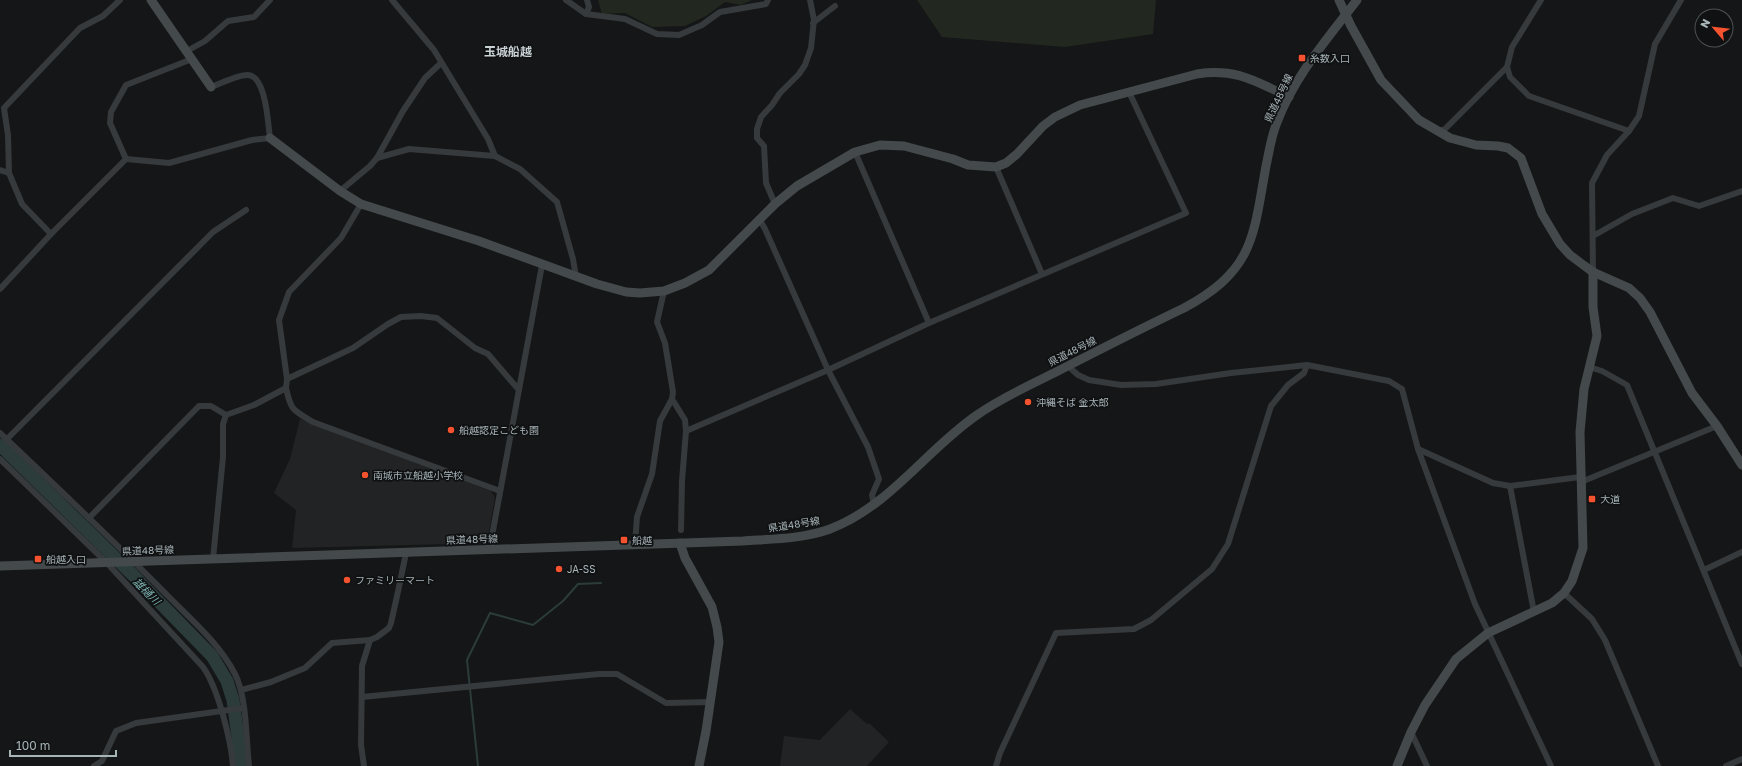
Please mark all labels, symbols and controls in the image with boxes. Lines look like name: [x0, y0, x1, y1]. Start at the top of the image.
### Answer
north arrow: [1694, 8, 1734, 48]
text: N: [1697, 16, 1712, 30]
district label: 玉城船越: [484, 44, 532, 59]
place label: 糸数入口: [1310, 52, 1350, 64]
marker: 糸数入口: [1297, 53, 1307, 63]
street label: 県道48号線: [1262, 72, 1294, 124]
street label: 県道48号線: [1046, 334, 1098, 368]
place label: 沖縄そば 金太郎: [1036, 396, 1109, 408]
marker: 沖縄そば 金太郎: [1023, 397, 1033, 407]
place label: 船越認定こども園: [459, 424, 539, 436]
marker: 船越認定こども園: [446, 425, 456, 435]
place label: 南城市立船越小学校: [373, 469, 463, 481]
marker: 南城市立船越小学校: [360, 470, 370, 480]
place label: 大道: [1600, 493, 1620, 505]
marker: 大道: [1587, 494, 1597, 504]
street label: 県道48号線: [767, 514, 821, 534]
street label: 県道48号線: [446, 532, 498, 546]
place label: 船越: [632, 534, 652, 546]
marker: 船越: [619, 535, 629, 545]
street label: 県道48号線: [122, 543, 174, 557]
place label: 船越入口: [46, 553, 86, 565]
marker: 船越入口: [33, 554, 43, 564]
place label: JA-SS: [567, 563, 596, 575]
marker: JA-SS: [554, 564, 564, 574]
place label: ファミリーマート: [355, 574, 435, 586]
water label: 雄樋川: [131, 575, 164, 608]
marker: ファミリーマート: [342, 575, 352, 585]
scale bar: [10, 732, 116, 758]
text: 100 m: [16, 738, 50, 753]

